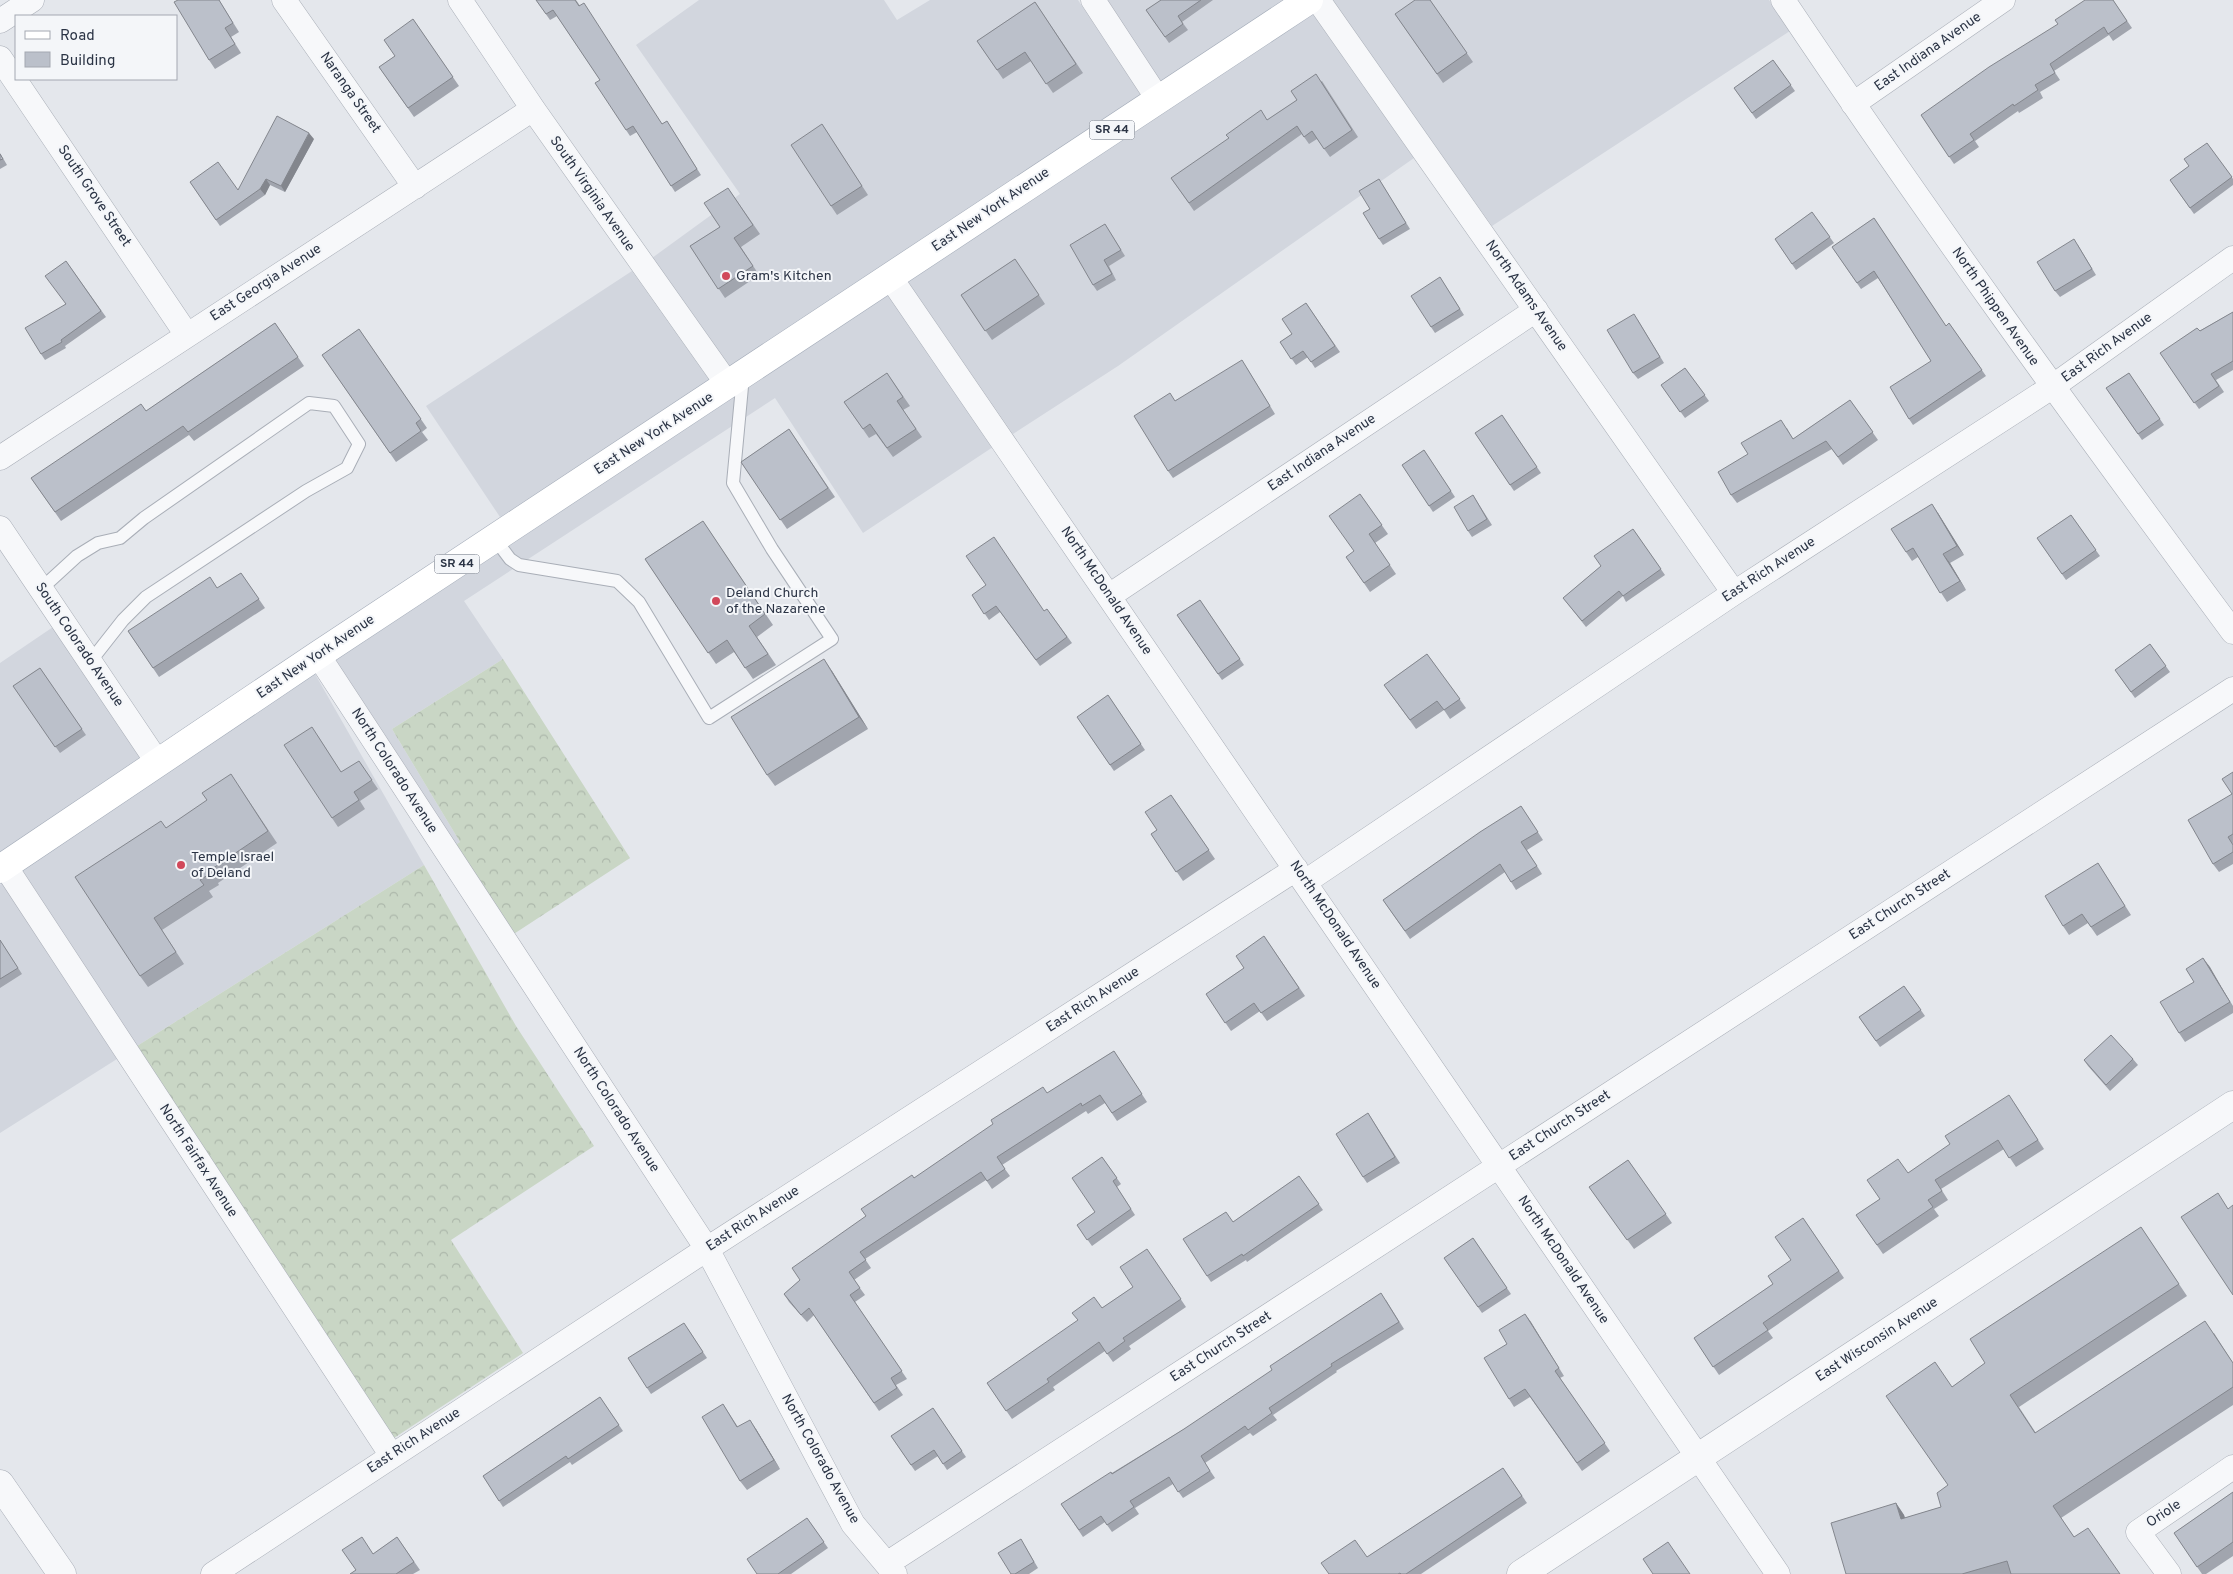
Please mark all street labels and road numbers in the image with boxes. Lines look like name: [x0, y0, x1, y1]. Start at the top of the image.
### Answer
street label: East Indiana Avenue: [1871, 9, 1985, 95]
street label: Naranga Street: [316, 49, 384, 137]
road number: SR 44: [1090, 120, 1134, 140]
street label: South Virginia Avenue: [546, 133, 638, 255]
street label: South Grove Street: [54, 142, 134, 250]
street label: East New York Avenue: [929, 164, 1053, 256]
street label: North Adams Avenue: [1481, 237, 1571, 355]
street label: East Georgia Avenue: [207, 241, 325, 325]
street label: North Phippen Avenue: [1948, 244, 2042, 370]
street label: East Rich Avenue: [2058, 309, 2156, 387]
street label: East New York Avenue: [591, 389, 717, 479]
street label: East Indiana Avenue: [1265, 411, 1379, 495]
street label: North McDonald Avenue: [1057, 524, 1155, 658]
street label: East Rich Avenue: [1719, 533, 1819, 607]
road number: SR 44: [434, 554, 480, 574]
street label: South Colorado Avenue: [31, 580, 127, 710]
street label: East New York Avenue: [254, 611, 378, 703]
street label: North Colorado Avenue: [347, 705, 441, 837]
street label: North McDonald Avenue: [1286, 858, 1384, 992]
street label: East Church Street: [1846, 866, 1954, 944]
street label: East Rich Avenue: [1043, 963, 1143, 1037]
street label: North Colorado Avenue: [569, 1044, 663, 1176]
street label: East Church Street: [1506, 1087, 1614, 1165]
street label: North Fairfax Avenue: [155, 1101, 241, 1221]
street label: East Rich Avenue: [703, 1182, 803, 1256]
street label: North McDonald Avenue: [1514, 1193, 1612, 1327]
street label: East Wisconsin Avenue: [1813, 1294, 1941, 1386]
street label: East Church Street: [1167, 1308, 1275, 1386]
street label: North Colorado Avenue: [777, 1391, 863, 1527]
street label: East Rich Avenue: [364, 1404, 464, 1478]
street label: Oriole: [2143, 1496, 2185, 1532]

